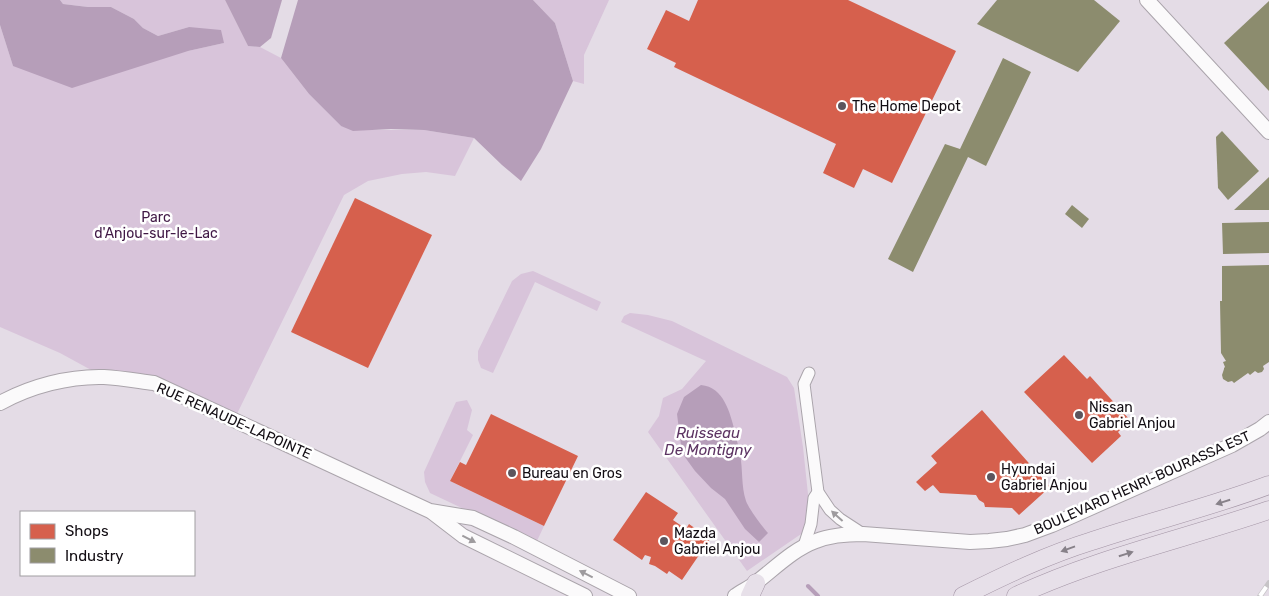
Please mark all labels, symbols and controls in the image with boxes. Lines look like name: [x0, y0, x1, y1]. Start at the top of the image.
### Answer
place label: The Home Depot: [852, 98, 961, 115]
marker: The Home Depot: [836, 100, 848, 112]
park label: Parc d'Anjou-sur-le-Lac: [94, 209, 218, 242]
street label: RUE RENAUDE-LAPOINTE: [154, 379, 314, 463]
place label: Nissan Gabriel Anjou: [1089, 399, 1176, 432]
marker: Nissan Gabriel Anjou: [1073, 409, 1085, 421]
water label: Ruisseau De Montigny: [664, 424, 752, 459]
street label: BOULEVARD HENRI-BOURASSA EST: [1031, 427, 1253, 539]
place label: Hyundai Gabriel Anjou: [1001, 461, 1088, 494]
place label: Bureau en Gros: [522, 465, 622, 482]
marker: Bureau en Gros: [506, 467, 518, 479]
marker: Hyundai Gabriel Anjou: [985, 471, 997, 483]
one-way arrow: [1216, 498, 1231, 506]
one-way arrow: [831, 510, 843, 522]
legend: [20, 511, 195, 576]
text: Shops: [65, 522, 109, 540]
place label: Mazda Gabriel Anjou: [674, 525, 761, 558]
one-way arrow: [462, 535, 477, 543]
marker: Mazda Gabriel Anjou: [658, 535, 670, 547]
one-way arrow: [1060, 545, 1075, 553]
text: Industry: [65, 547, 124, 565]
one-way arrow: [1119, 550, 1134, 558]
one-way arrow: [579, 570, 593, 578]

